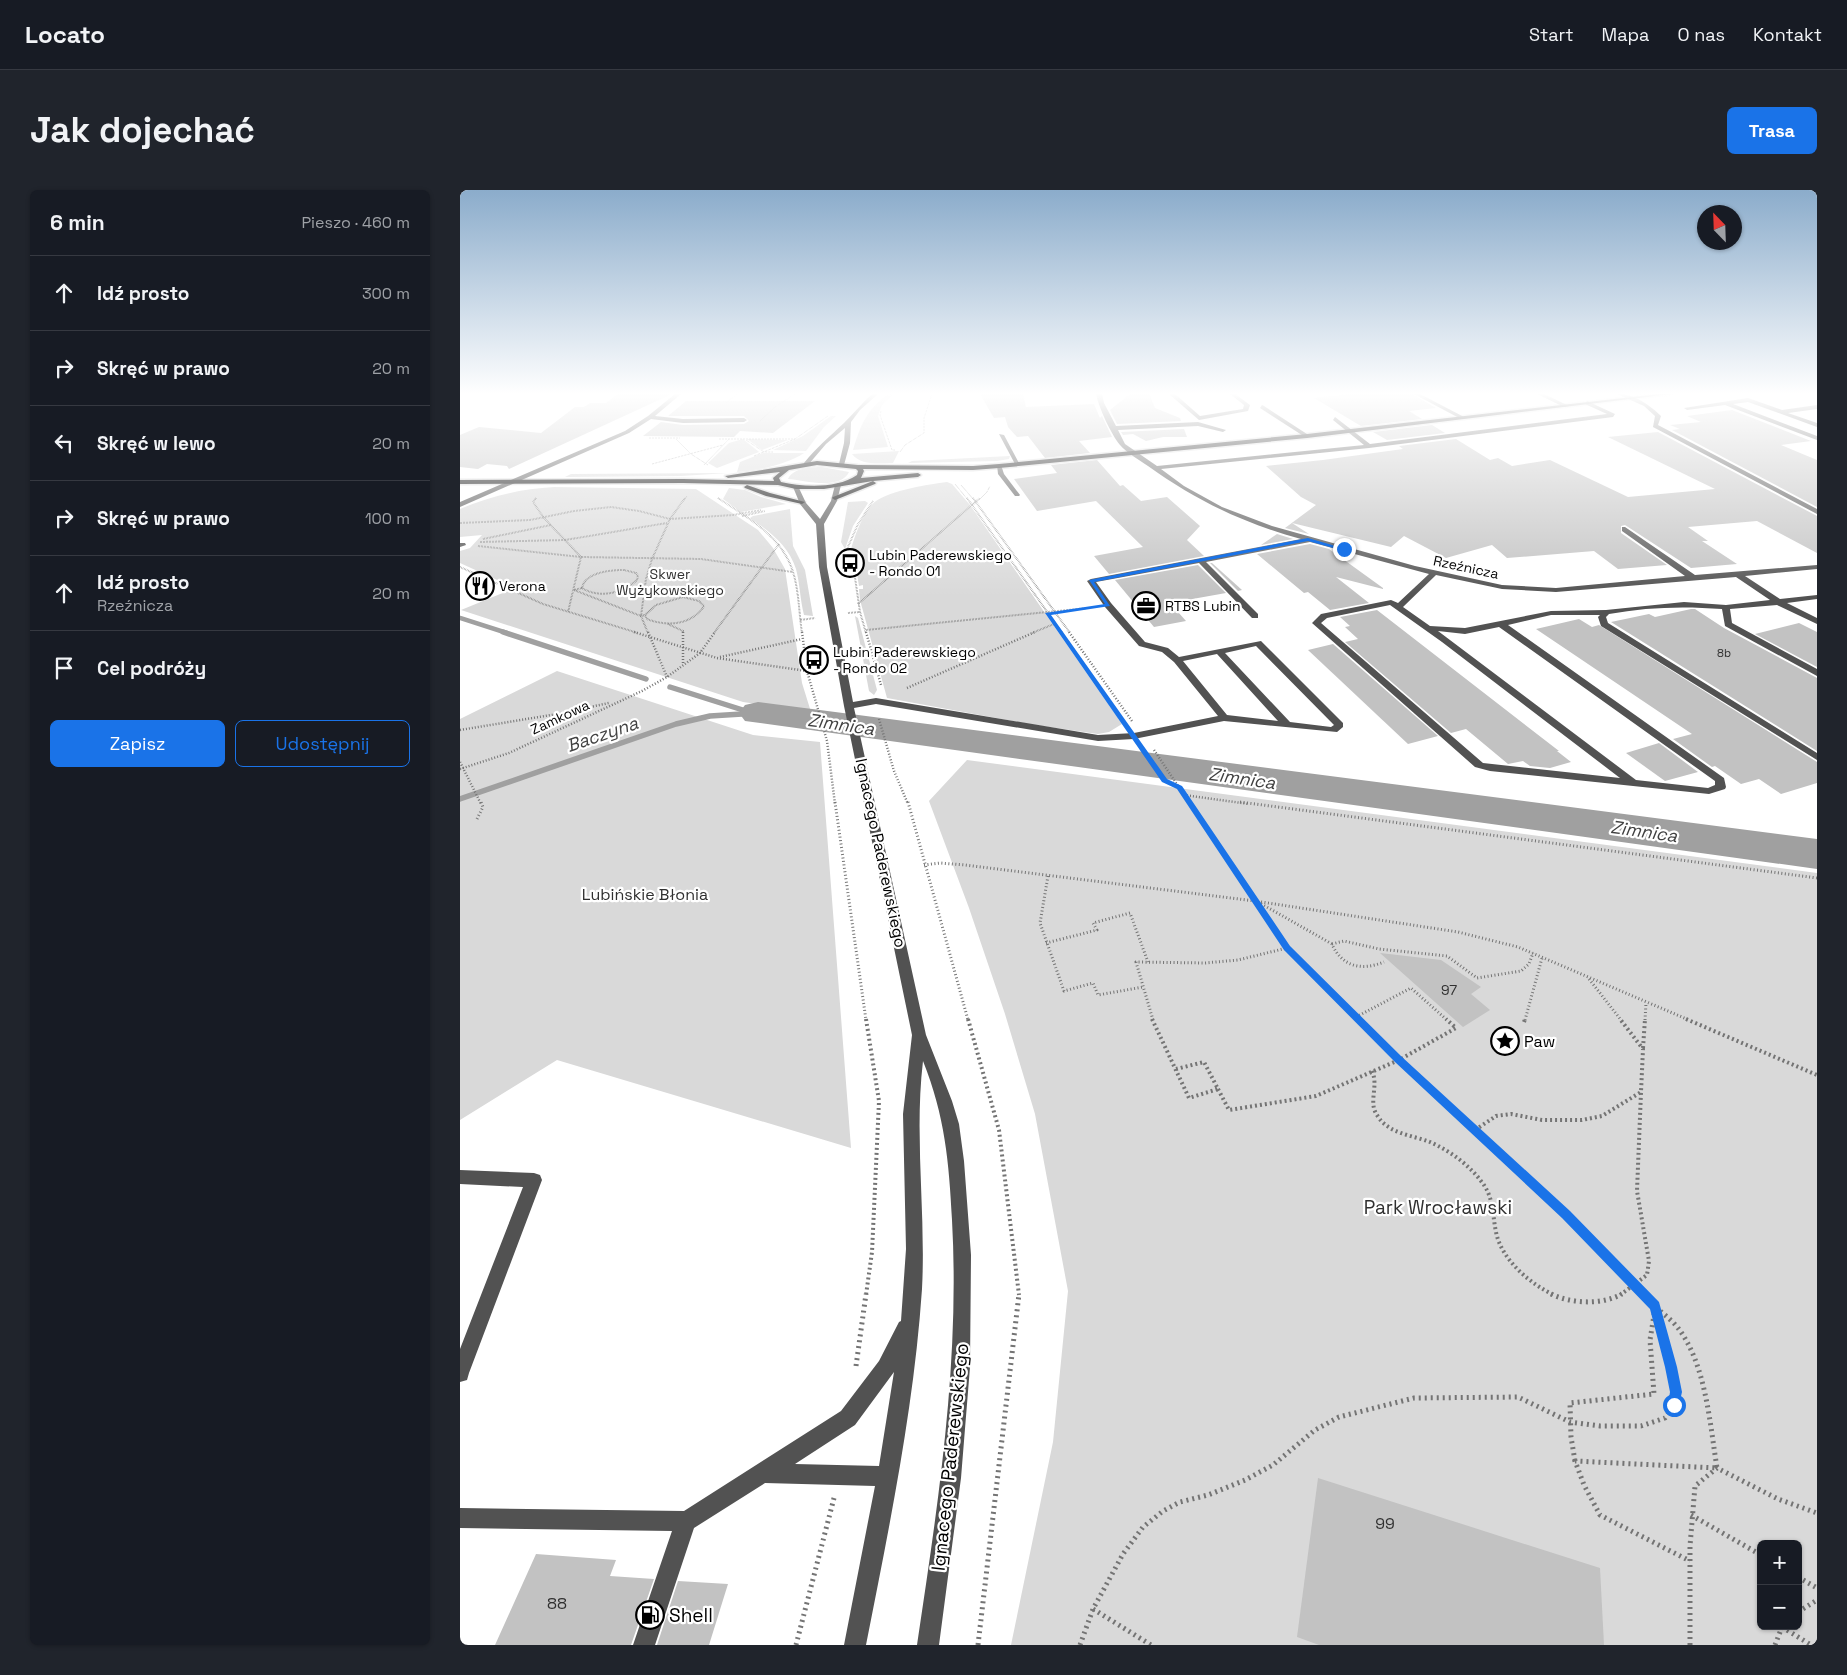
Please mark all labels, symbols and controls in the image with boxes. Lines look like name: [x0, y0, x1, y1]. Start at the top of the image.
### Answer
text: Locato: [25, 19, 105, 50]
text: Start: [1529, 23, 1574, 46]
text: Mapa: [1602, 23, 1649, 46]
text: O nas: [1677, 23, 1725, 46]
text: Kontakt: [1753, 23, 1822, 46]
button: Trasa: [1727, 107, 1817, 154]
text: Jak dojechać: [30, 108, 255, 152]
north arrow: [1697, 205, 1742, 250]
text: 6 min: [50, 209, 105, 236]
text: Pieszo · 460 m: [302, 212, 410, 233]
icon: ahead: [50, 279, 78, 307]
text: Idź prosto: [97, 281, 189, 306]
text: 300 m: [362, 283, 410, 304]
icon: right: [50, 354, 78, 382]
text: Skręć w prawo: [97, 356, 230, 381]
text: 20 m: [372, 358, 410, 379]
icon: left: [50, 429, 78, 457]
text: Skręć w lewo: [97, 431, 216, 456]
text: 20 m: [372, 433, 410, 454]
icon: right: [50, 504, 78, 532]
text: Skręć w prawo: [97, 506, 230, 531]
text: 100 m: [365, 508, 410, 529]
route end: [1333, 538, 1356, 561]
place label: Lubin Paderewskiego - Rondo 01: [869, 546, 1012, 580]
bus stop icon: Lubin Paderewskiego - Rondo 01: [835, 548, 865, 578]
street label: Rzeźnicza: [1432, 551, 1500, 583]
park label: Skwer Wyżykowskiego: [616, 565, 724, 599]
text: Idź prosto: [97, 570, 189, 595]
restaurant icon: Verona: [465, 571, 495, 601]
place label: Verona: [499, 577, 546, 595]
icon: ahead: [50, 579, 78, 607]
text: 20 m: [372, 583, 410, 604]
office icon: RTBS Lubin: [1131, 591, 1161, 621]
text: Rzeźnicza: [97, 595, 173, 616]
place label: RTBS Lubin: [1165, 597, 1241, 615]
place label: Lubin Paderewskiego - Rondo 02: [833, 643, 976, 677]
bus stop icon: Lubin Paderewskiego - Rondo 02: [799, 645, 829, 675]
house number: 8b: [1717, 646, 1731, 660]
icon: arrive: [50, 654, 78, 682]
text: Cel podróży: [97, 656, 206, 681]
street label: Zamkowa: [528, 696, 592, 738]
water label: Zimnica: [806, 708, 876, 740]
water label: Baczyna: [563, 711, 641, 757]
button: Zapisz: [50, 720, 225, 767]
button: Udostępnij: [235, 720, 410, 767]
street label: Ignacego Paderewskiego: [851, 756, 911, 950]
water label: Zimnica: [1207, 762, 1277, 794]
water label: Zimnica: [1609, 815, 1679, 847]
park label: Lubińskie Błonia: [582, 884, 708, 905]
house number: 97: [1441, 981, 1457, 999]
place icon: Paw: [1490, 1026, 1520, 1056]
place label: Paw: [1524, 1031, 1555, 1052]
park label: Park Wrocławski: [1364, 1195, 1512, 1220]
street label: Ignacego Paderewskiego: [926, 1342, 974, 1572]
route start: [1663, 1394, 1686, 1417]
house number: 99: [1375, 1513, 1395, 1534]
map controls: [1757, 1540, 1802, 1630]
button: +: [1757, 1540, 1802, 1585]
button: −: [1757, 1585, 1802, 1630]
house number: 88: [547, 1593, 567, 1614]
fuel station icon: Shell: [635, 1600, 665, 1630]
place label: Shell: [669, 1603, 713, 1628]

